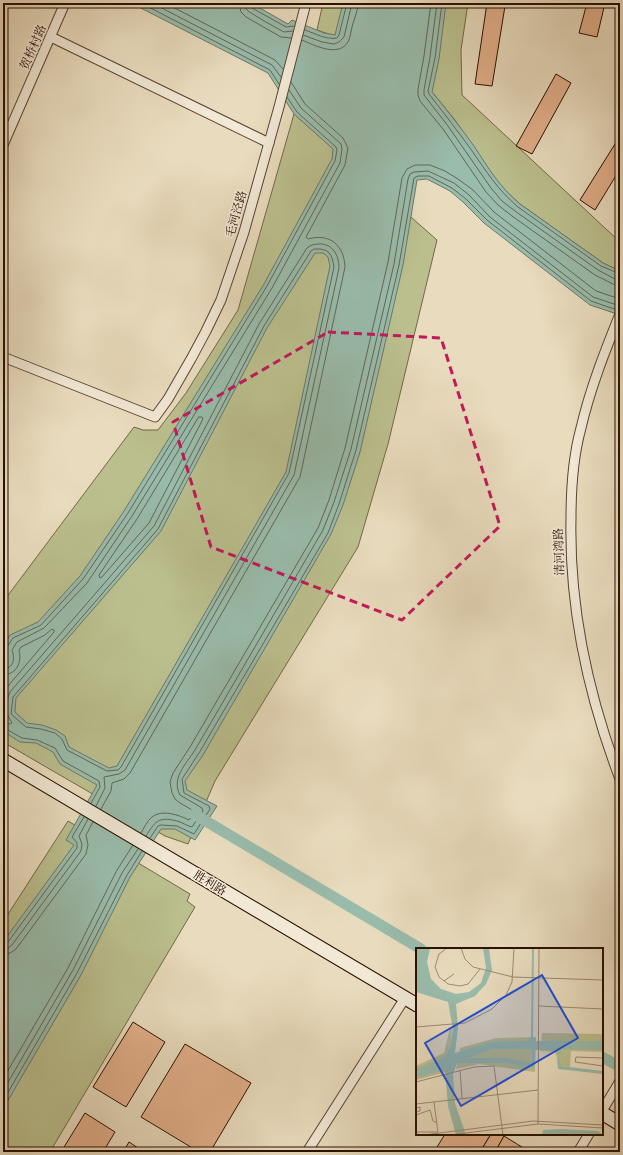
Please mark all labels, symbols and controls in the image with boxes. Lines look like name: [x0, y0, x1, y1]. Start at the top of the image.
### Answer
street label: 贺桥村路: [17, 22, 50, 72]
street label: 毛河泾路: [223, 189, 250, 239]
street label: 清河湾路: [551, 528, 568, 576]
street label: 胜利路: [190, 868, 229, 899]
inset map: [416, 948, 603, 1135]

